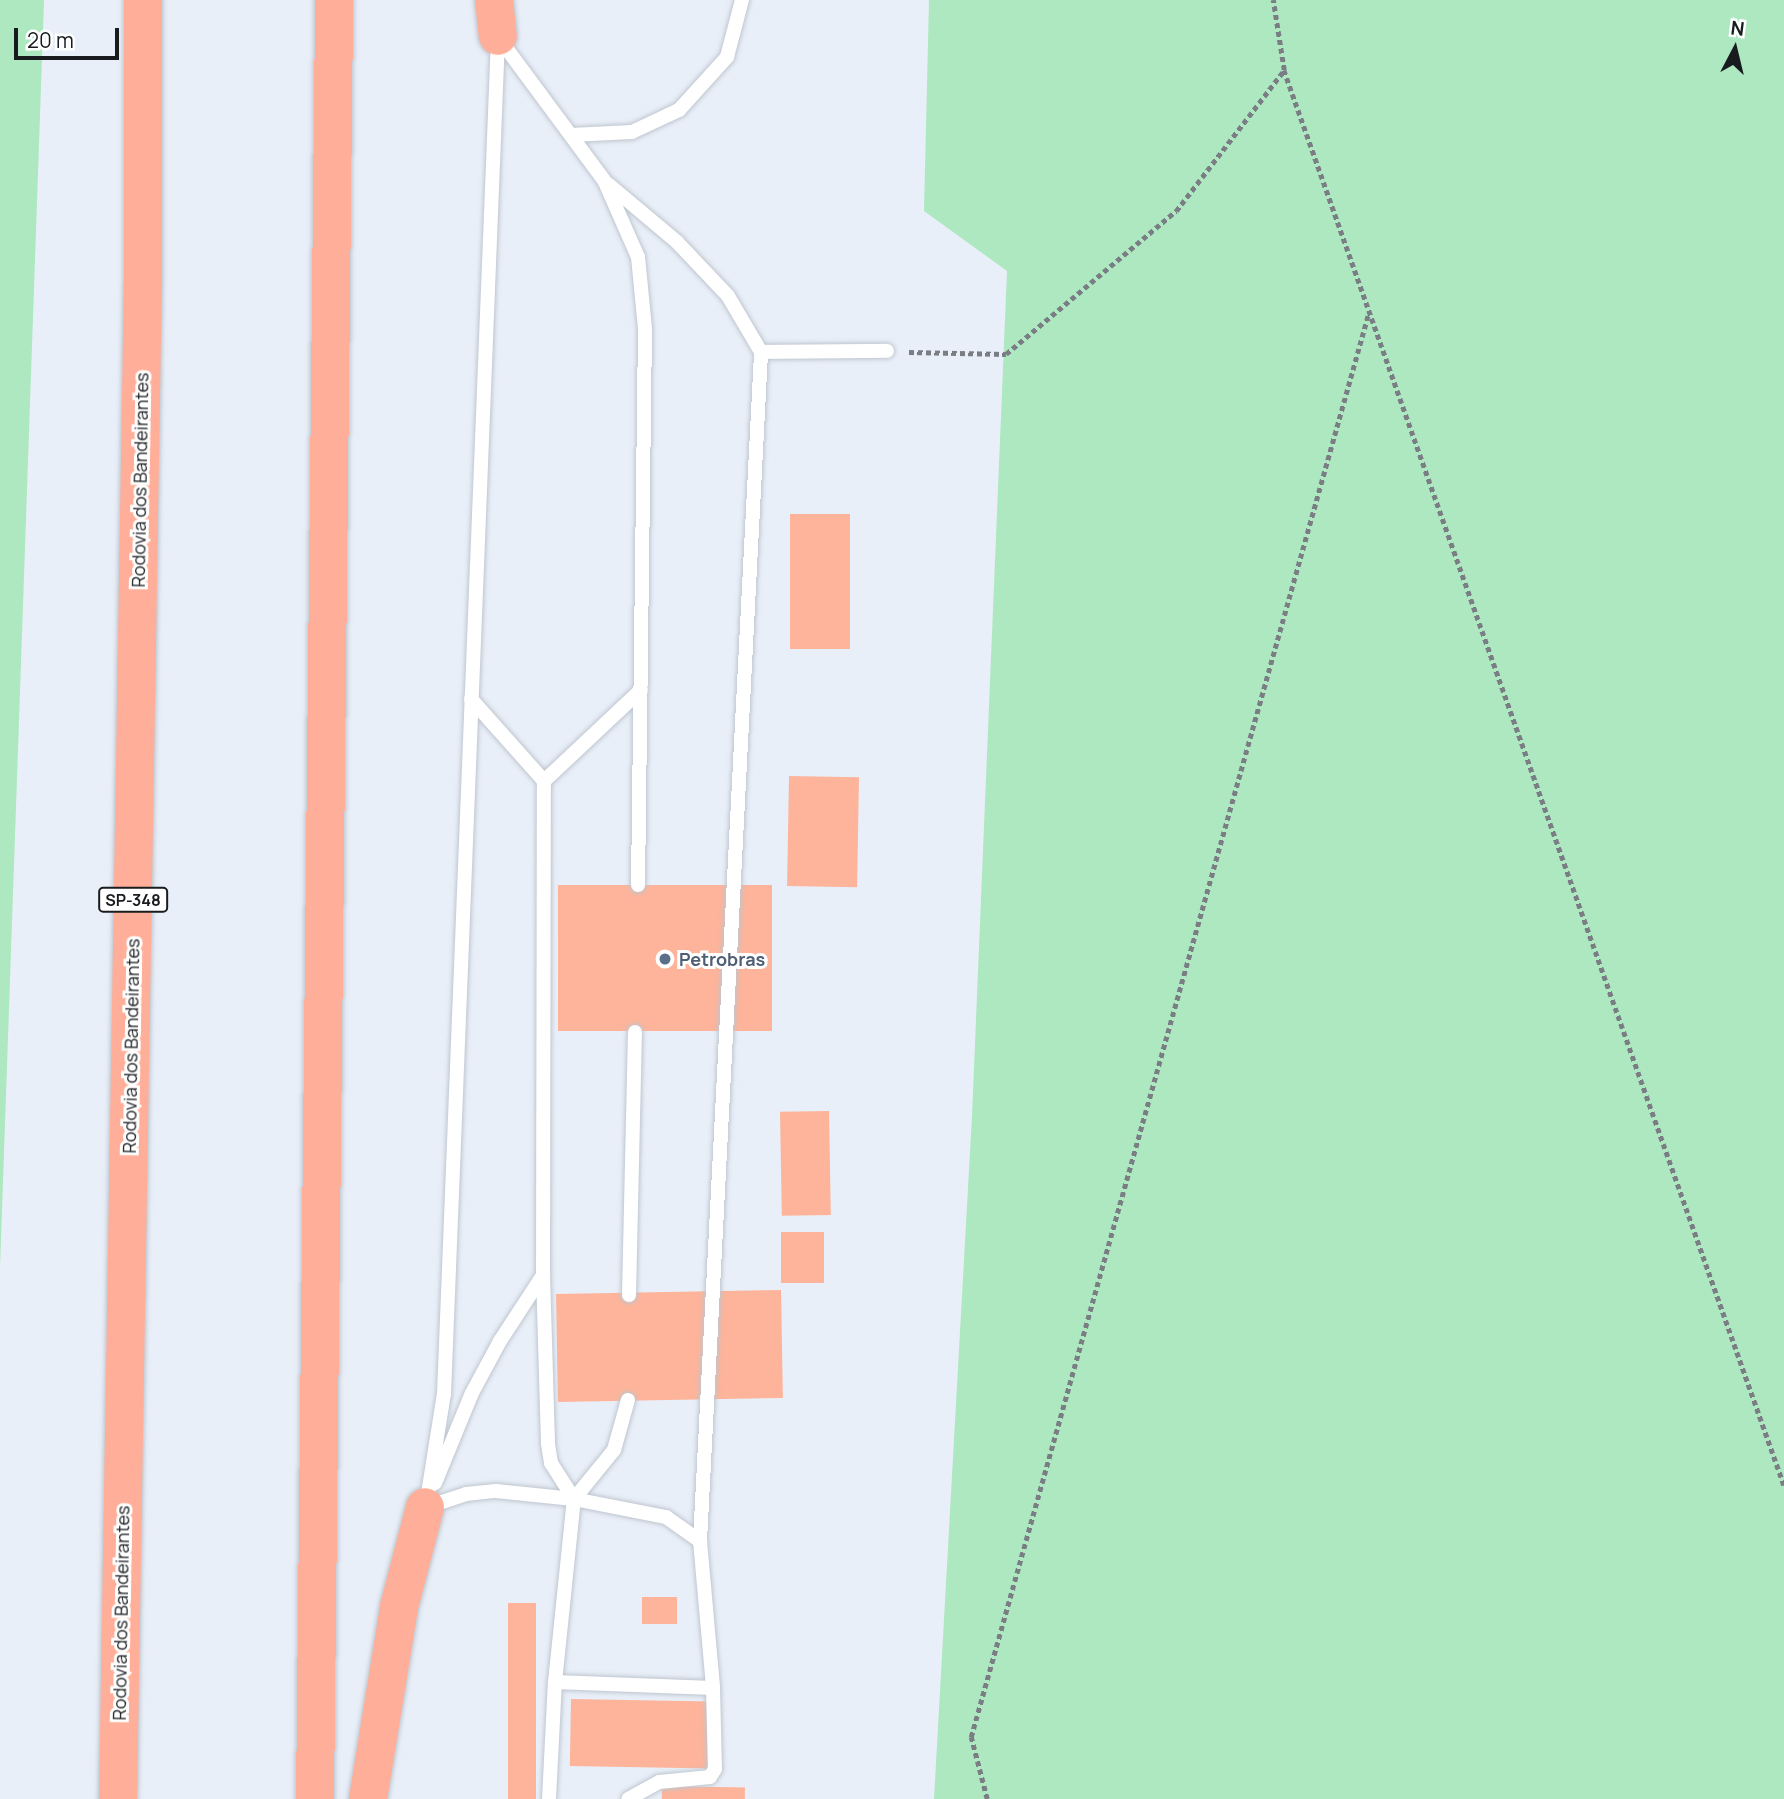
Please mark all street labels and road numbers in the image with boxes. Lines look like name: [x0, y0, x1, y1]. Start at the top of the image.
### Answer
street label: Rodovia dos Bandeirantes: [127, 372, 153, 588]
road number: SP-348: [98, 888, 168, 912]
street label: Rodovia dos Bandeirantes: [118, 938, 144, 1154]
street label: Rodovia dos Bandeirantes: [108, 1505, 134, 1721]

